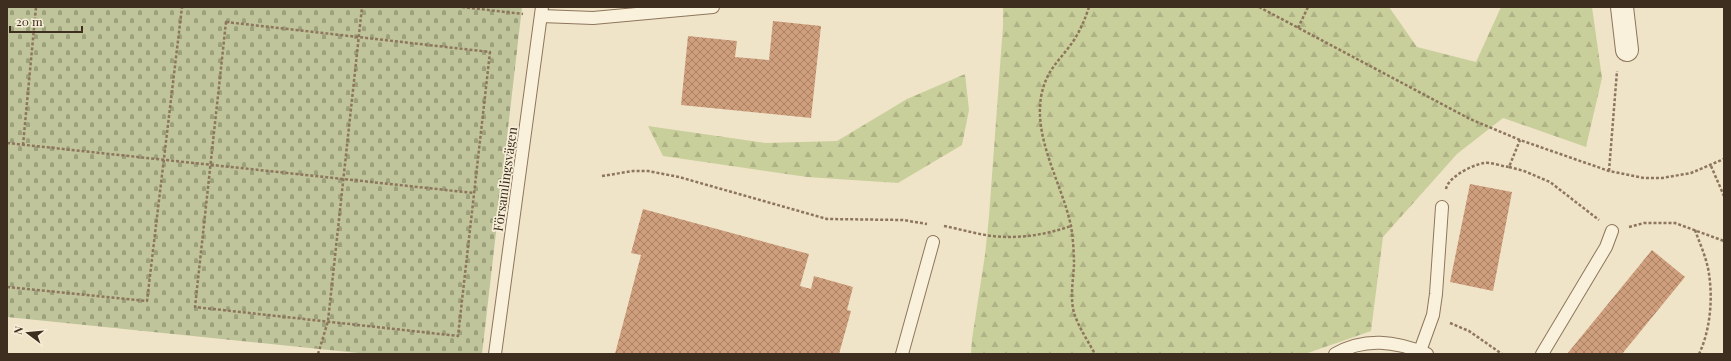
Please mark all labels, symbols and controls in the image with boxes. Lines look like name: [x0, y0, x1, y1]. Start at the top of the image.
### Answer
scale bar: [10, 8, 82, 34]
text: 20 m: [16, 13, 43, 29]
street label: Församlingsvägen: [489, 125, 520, 232]
north arrow: [8, 313, 48, 353]
text: N: [10, 324, 26, 336]

